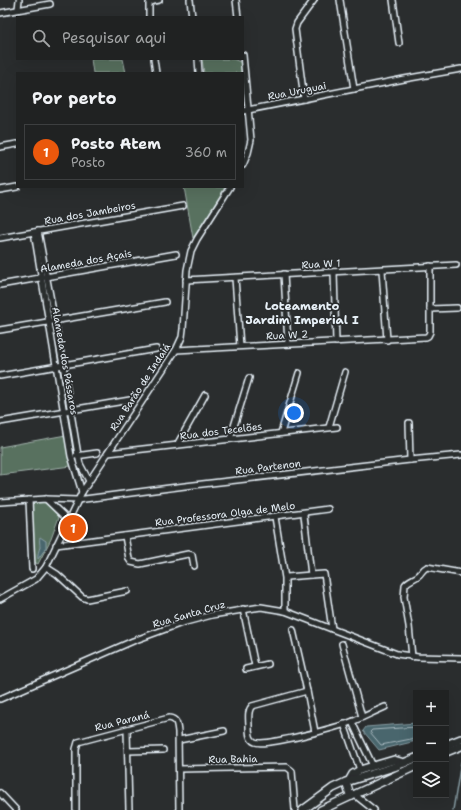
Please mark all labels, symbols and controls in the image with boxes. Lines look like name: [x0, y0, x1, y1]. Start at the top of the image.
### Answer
search box: [16, 16, 244, 60]
icon: search: [30, 27, 52, 49]
text: Pesquisar aqui: [62, 28, 166, 48]
street label: Rua Uruguai: [267, 79, 328, 103]
text: Por perto: [32, 87, 117, 109]
text: Posto Atem: [71, 134, 161, 154]
text: 1: [43, 144, 49, 161]
text: 360 m: [185, 144, 227, 161]
text: Posto: [71, 154, 105, 171]
street label: Rua dos Jambeiros: [43, 199, 137, 227]
street label: Alameda dos Açais: [39, 247, 133, 275]
street label: Rua W 1: [301, 256, 341, 272]
district label: Loteamento Jardim Imperial I: [245, 298, 359, 328]
street label: Alameda dos Pássaros: [49, 306, 81, 416]
street label: Rua W 2: [266, 327, 308, 343]
street label: Rua Barão de Indaiá: [107, 340, 174, 433]
your location: [284, 403, 304, 423]
street label: Rua dos Tecelões: [179, 419, 263, 442]
street label: Rua Partenon: [235, 457, 301, 477]
street label: Rua Professora Olga de Melo: [154, 499, 296, 529]
pin: 1: [60, 513, 86, 543]
street label: Rua Santa Cruz: [151, 597, 227, 631]
map controls: [413, 690, 449, 798]
button: +: [413, 690, 449, 726]
street label: Rua Paraná: [93, 708, 151, 734]
button: −: [413, 726, 449, 762]
street label: Rua Bahia: [208, 752, 258, 766]
button: layers: [413, 762, 449, 798]

